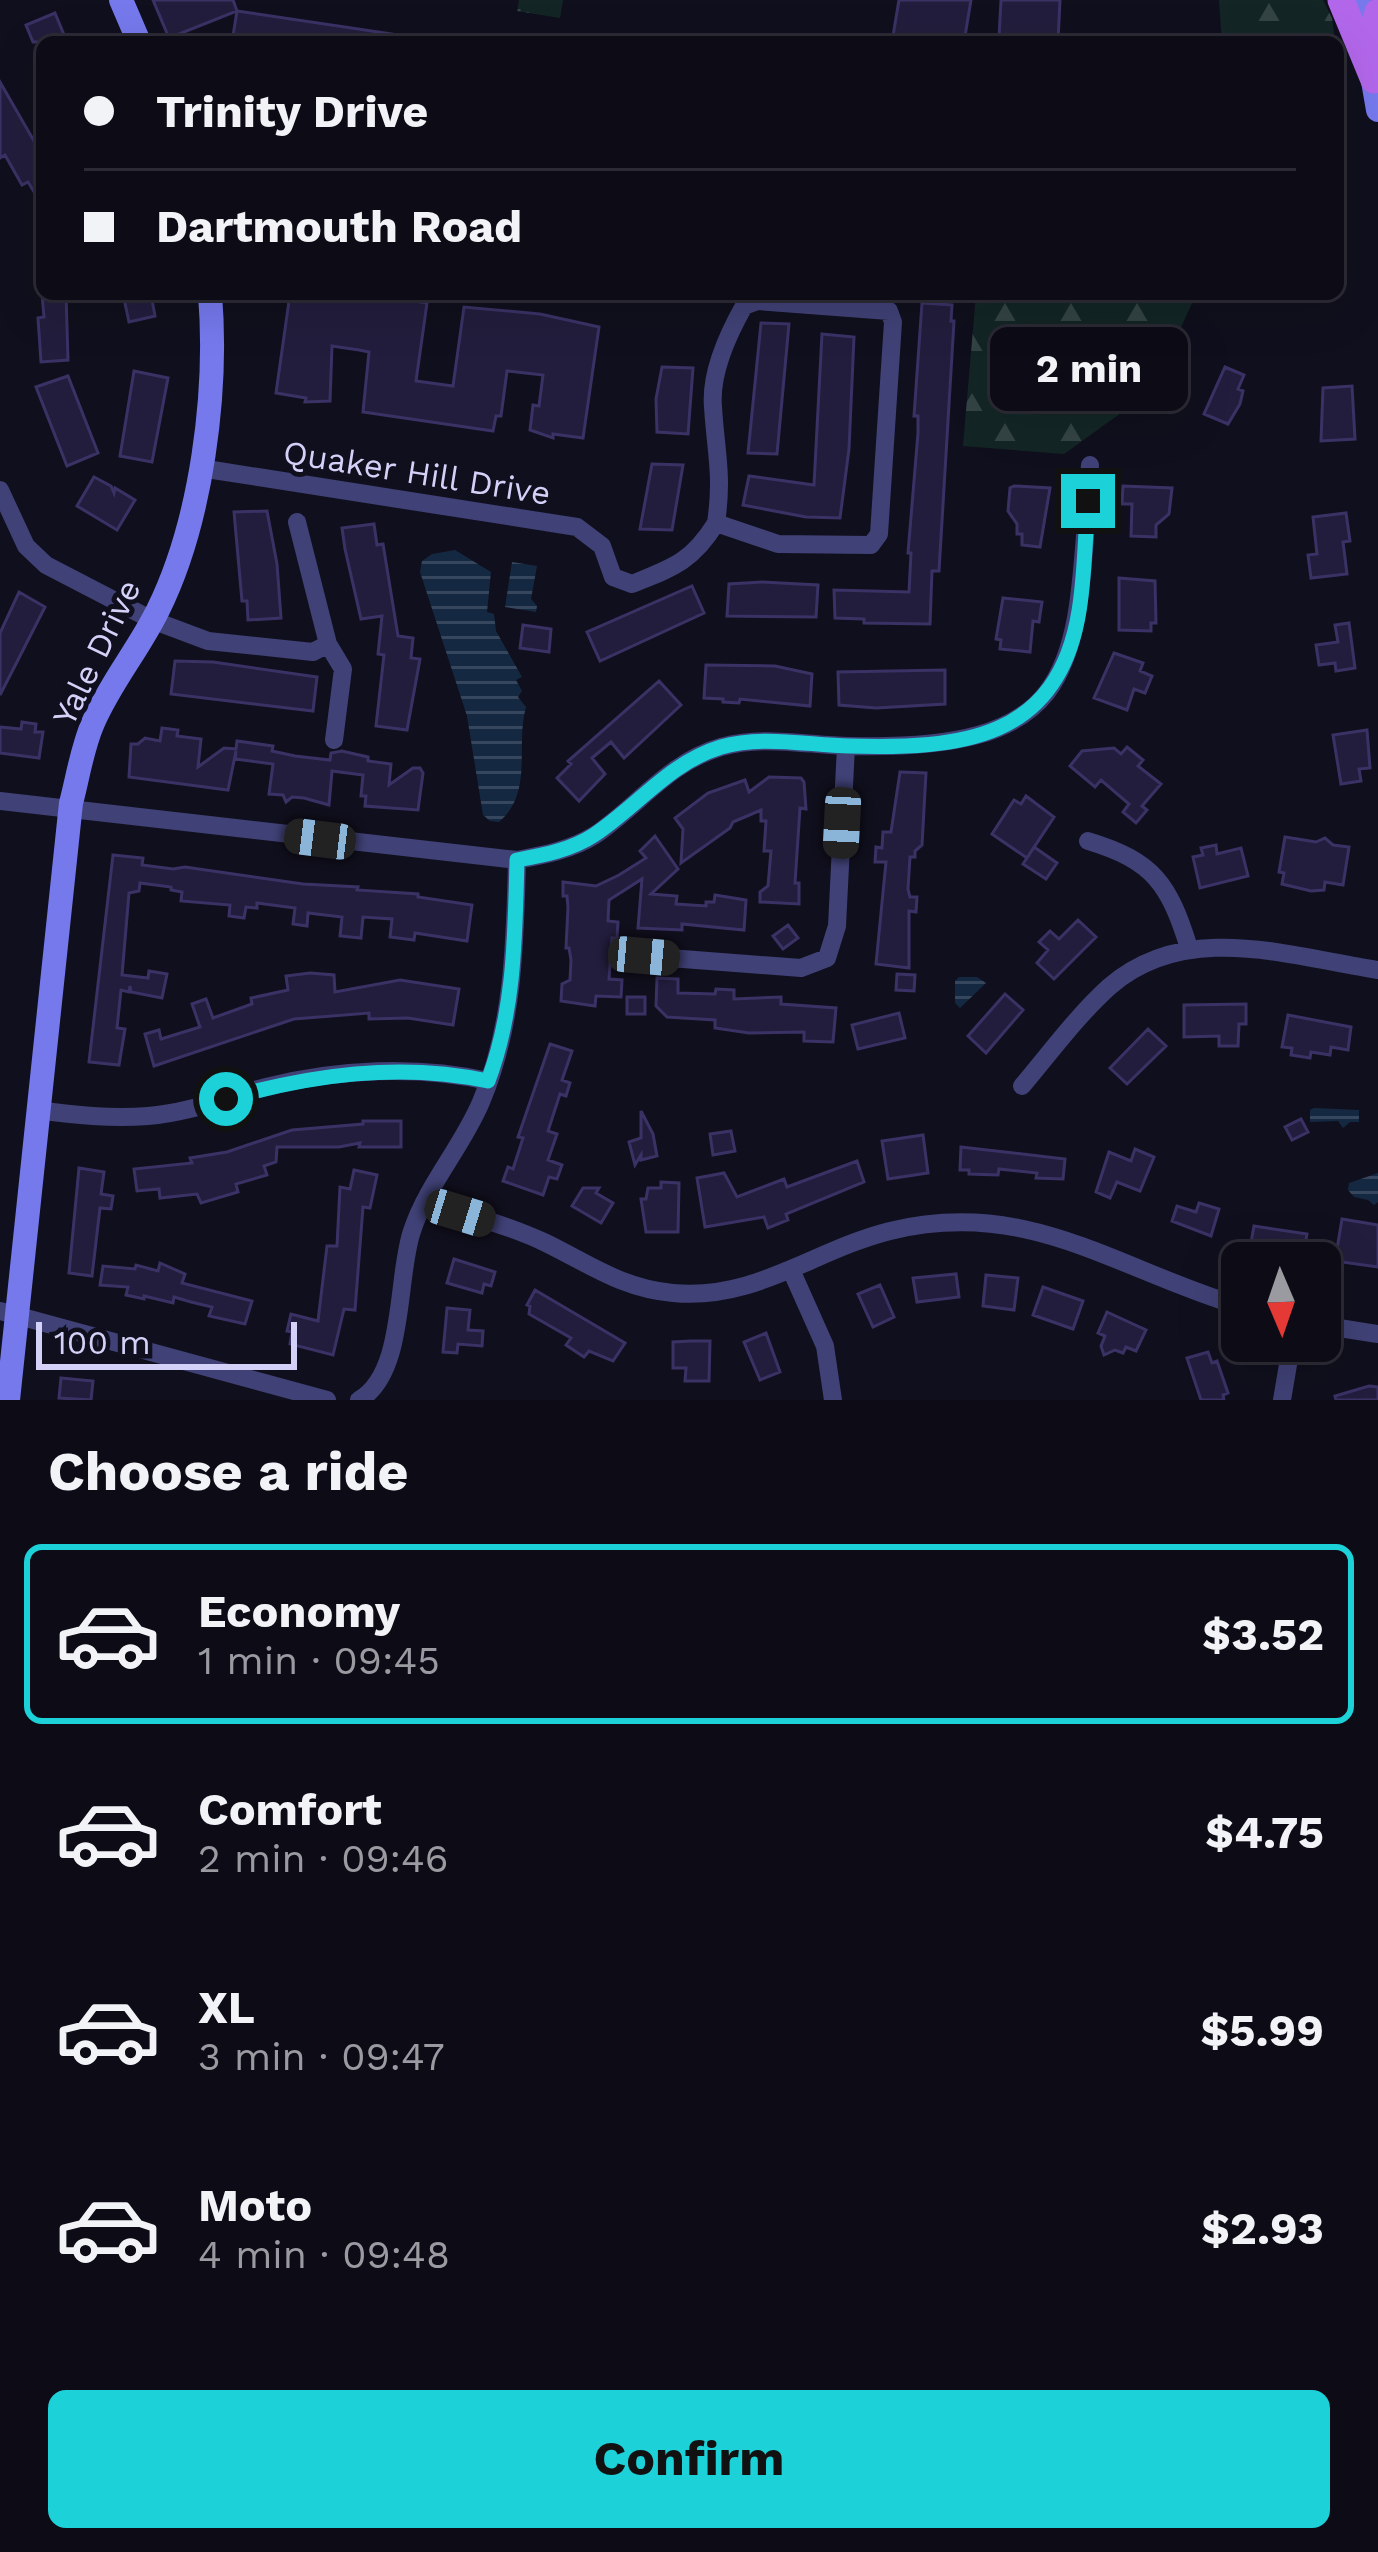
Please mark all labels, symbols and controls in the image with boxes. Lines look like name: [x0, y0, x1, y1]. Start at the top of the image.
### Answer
text: Trinity Drive: [156, 85, 428, 138]
text: Dartmouth Road: [156, 200, 522, 253]
callout: 2 min: [989, 327, 1187, 411]
text: 2 min: [1036, 346, 1142, 391]
street label: Quaker Hill Drive: [280, 432, 553, 513]
route end: [1061, 474, 1115, 528]
street label: Yale Drive: [44, 573, 148, 731]
car: [822, 786, 862, 860]
car: [282, 817, 358, 861]
car: [607, 935, 681, 977]
route start: [199, 1072, 253, 1126]
car: [420, 1185, 500, 1241]
north arrow: [1221, 1242, 1341, 1362]
map controls: [1221, 1242, 1341, 1362]
scale bar: [36, 1316, 297, 1369]
text: 100 m: [54, 1323, 151, 1362]
text: Choose a ride: [48, 1440, 409, 1503]
icon: car: [54, 1580, 162, 1688]
text: Economy: [198, 1585, 400, 1638]
text: $3.52: [1202, 1608, 1324, 1661]
text: 1 min · 09:45: [198, 1638, 440, 1683]
icon: car: [54, 1778, 162, 1886]
text: Comfort: [198, 1783, 382, 1836]
text: $4.75: [1205, 1806, 1324, 1859]
text: 2 min · 09:46: [198, 1836, 449, 1881]
icon: car: [54, 1976, 162, 2084]
text: XL: [198, 1981, 255, 2034]
text: $5.99: [1200, 2004, 1324, 2057]
text: 3 min · 09:47: [198, 2034, 445, 2079]
icon: car: [54, 2174, 162, 2282]
text: Moto: [198, 2179, 312, 2232]
text: $2.93: [1201, 2202, 1324, 2255]
text: 4 min · 09:48: [198, 2232, 450, 2277]
button: Confirm: [48, 2390, 1330, 2528]

